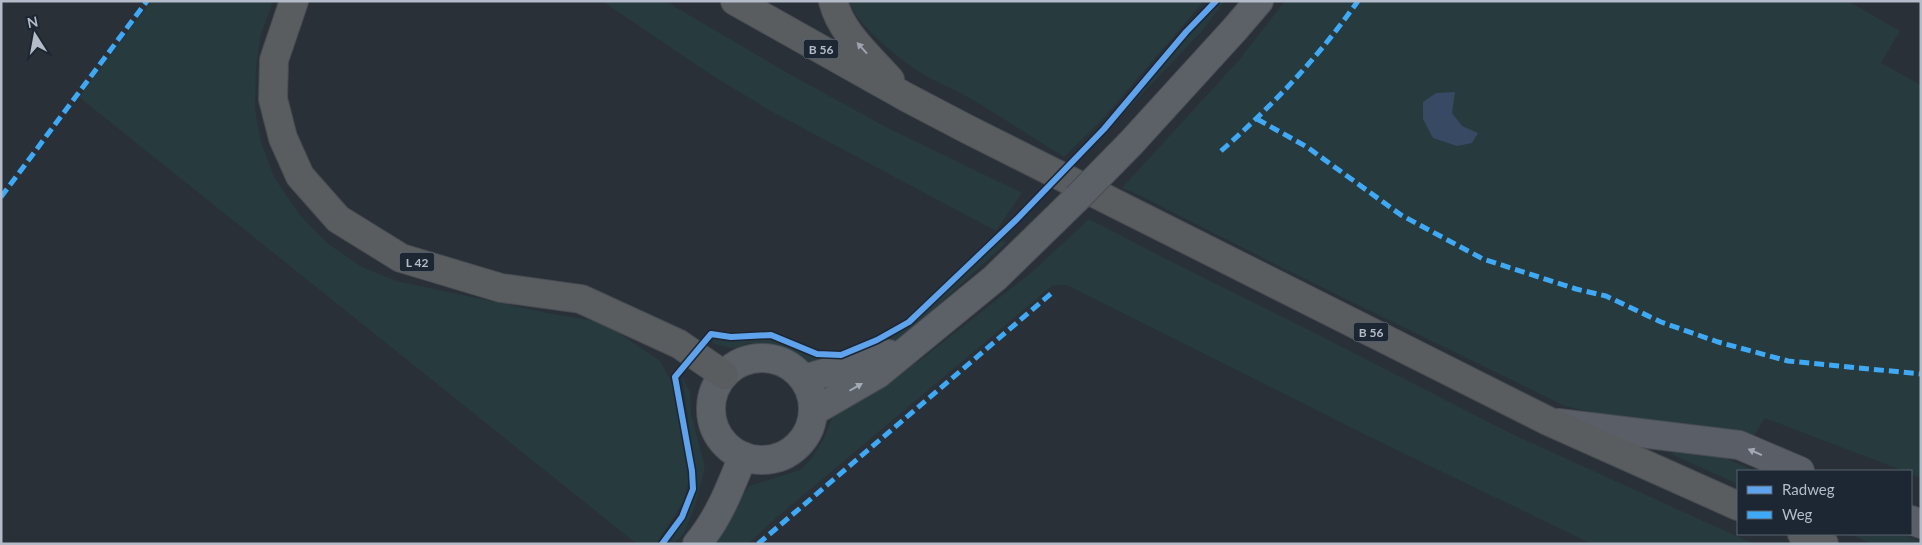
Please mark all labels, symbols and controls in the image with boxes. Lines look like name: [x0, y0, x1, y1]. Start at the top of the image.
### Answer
north arrow: [10, 10, 60, 60]
text: N: [26, 12, 39, 31]
road number: B 56: [804, 40, 838, 59]
one-way arrow: [856, 43, 868, 55]
road number: L 42: [400, 252, 434, 272]
road number: B 56: [1354, 322, 1388, 342]
one-way arrow: [849, 382, 862, 391]
one-way arrow: [1748, 447, 1762, 455]
legend: [1737, 470, 1912, 535]
text: Radweg: [1782, 480, 1835, 498]
text: Weg: [1782, 505, 1813, 523]

